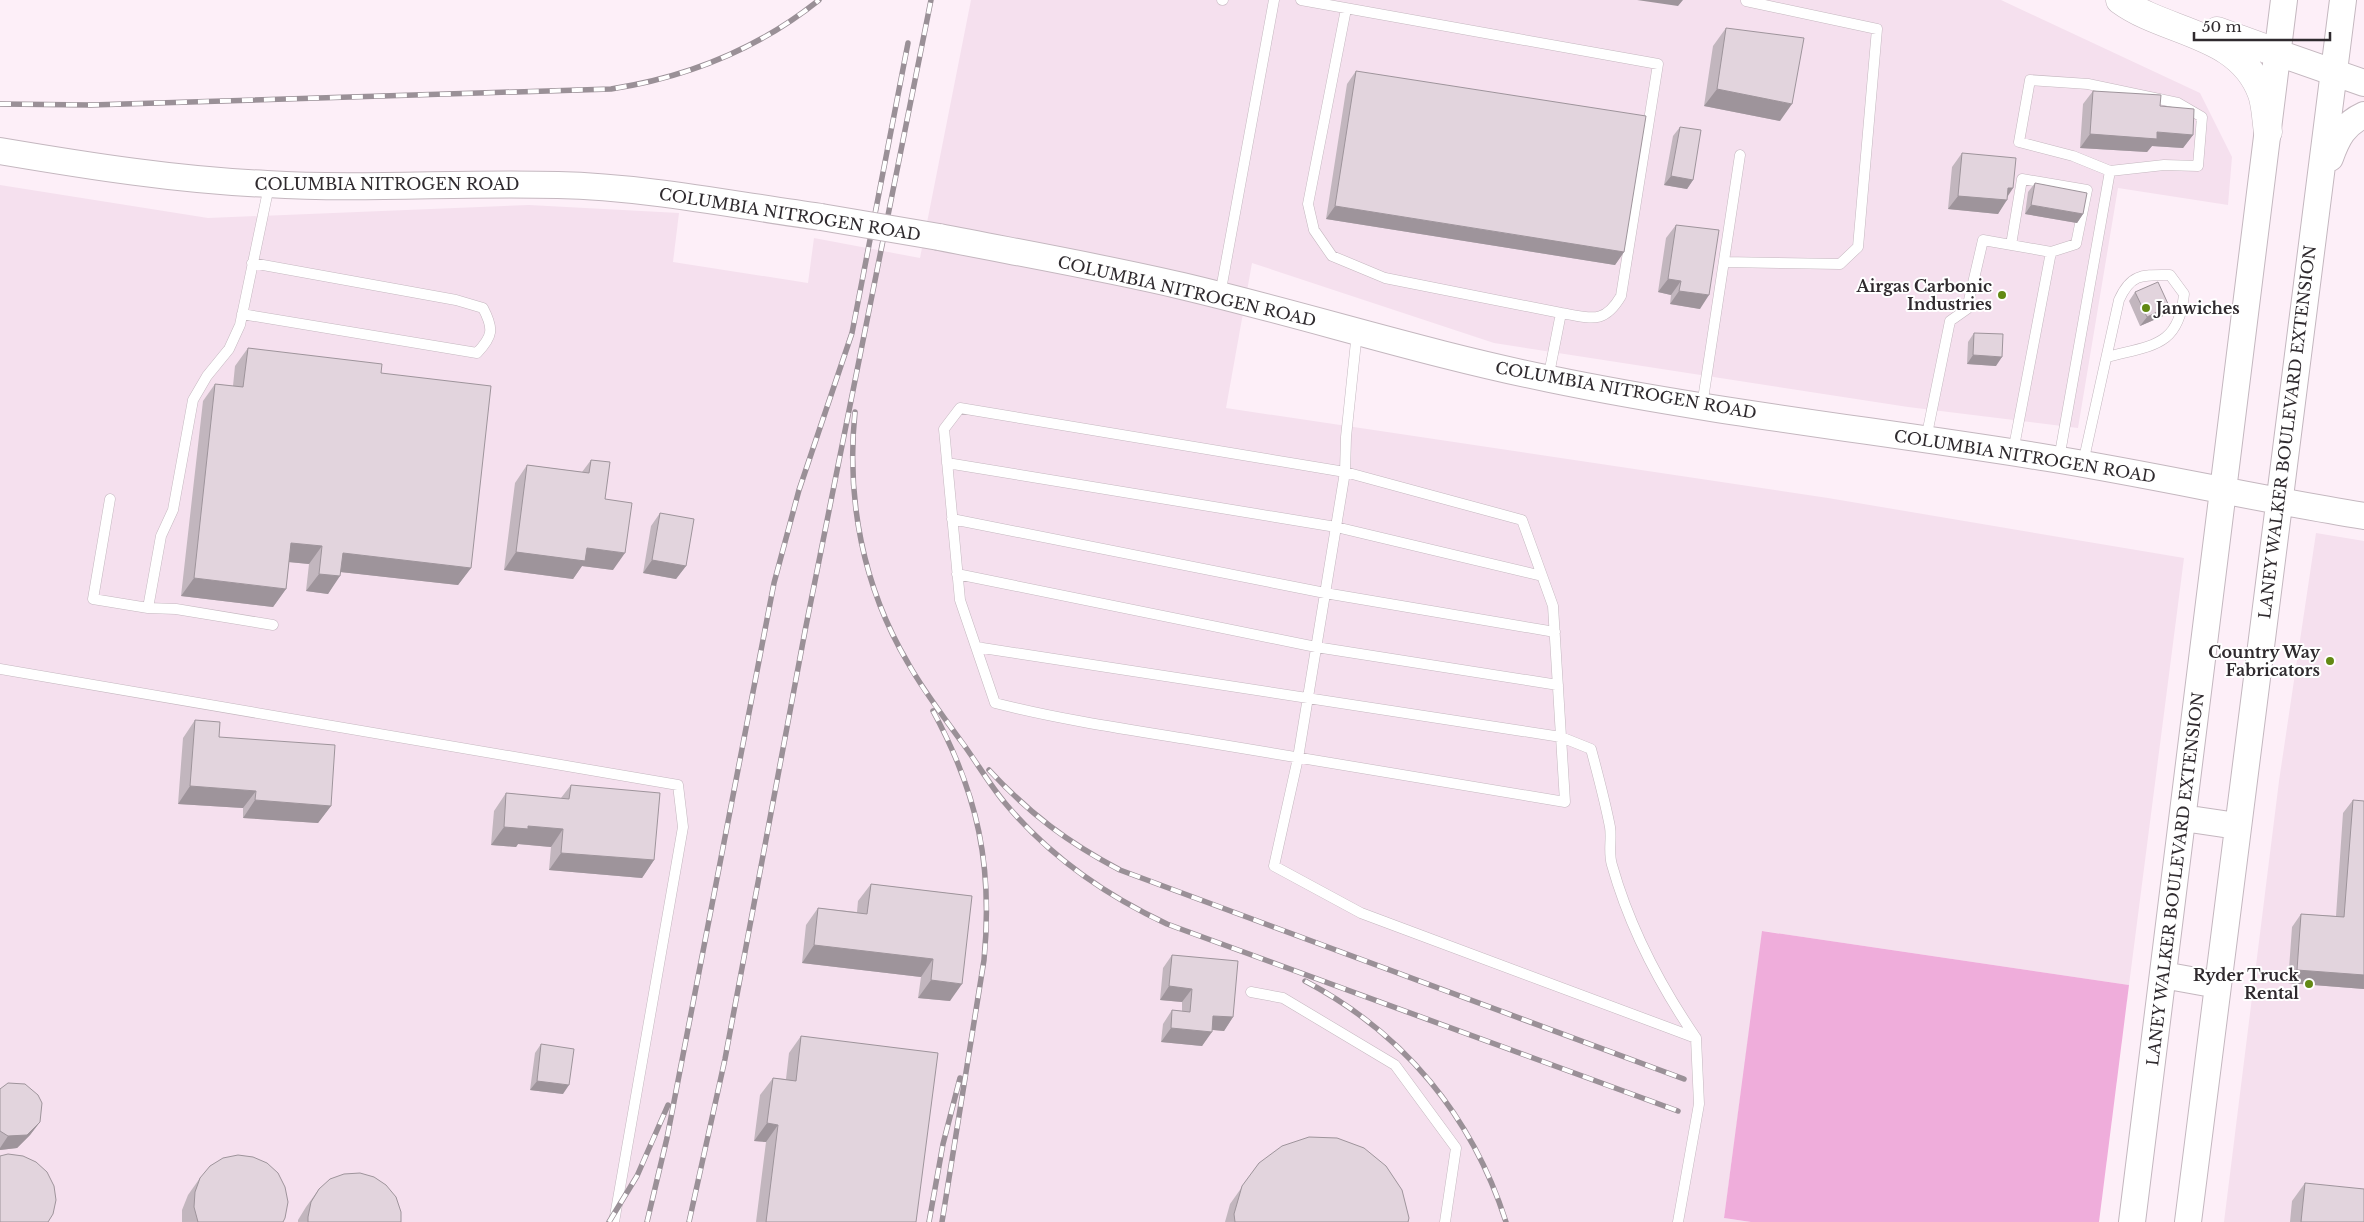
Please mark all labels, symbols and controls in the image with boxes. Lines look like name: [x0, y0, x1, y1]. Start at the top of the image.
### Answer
scale bar: [2194, 10, 2330, 42]
text: 50 m: [2202, 17, 2242, 36]
street label: COLUMBIA NITROGEN ROAD: [255, 174, 519, 194]
street label: COLUMBIA NITROGEN ROAD: [658, 183, 922, 245]
street label: LANEY WALKER BOULEVARD EXTENSION: [2254, 244, 2320, 620]
street label: COLUMBIA NITROGEN ROAD: [1056, 251, 1318, 331]
place label: Airgas Carbonic Industries: [1856, 276, 1992, 314]
marker: Airgas Carbonic Industries: [1996, 289, 2008, 301]
place label: Janwiches: [2153, 298, 2240, 318]
marker: Janwiches: [2140, 302, 2152, 314]
street label: COLUMBIA NITROGEN ROAD: [1494, 357, 1758, 423]
street label: COLUMBIA NITROGEN ROAD: [1893, 425, 2157, 487]
place label: Country Way Fabricators: [2208, 642, 2321, 680]
marker: Country Way Fabricators: [2324, 655, 2336, 667]
street label: LANEY WALKER BOULEVARD EXTENSION: [2142, 691, 2208, 1067]
place label: Ryder Truck Rental: [2193, 965, 2299, 1003]
marker: Ryder Truck Rental: [2303, 978, 2315, 990]

